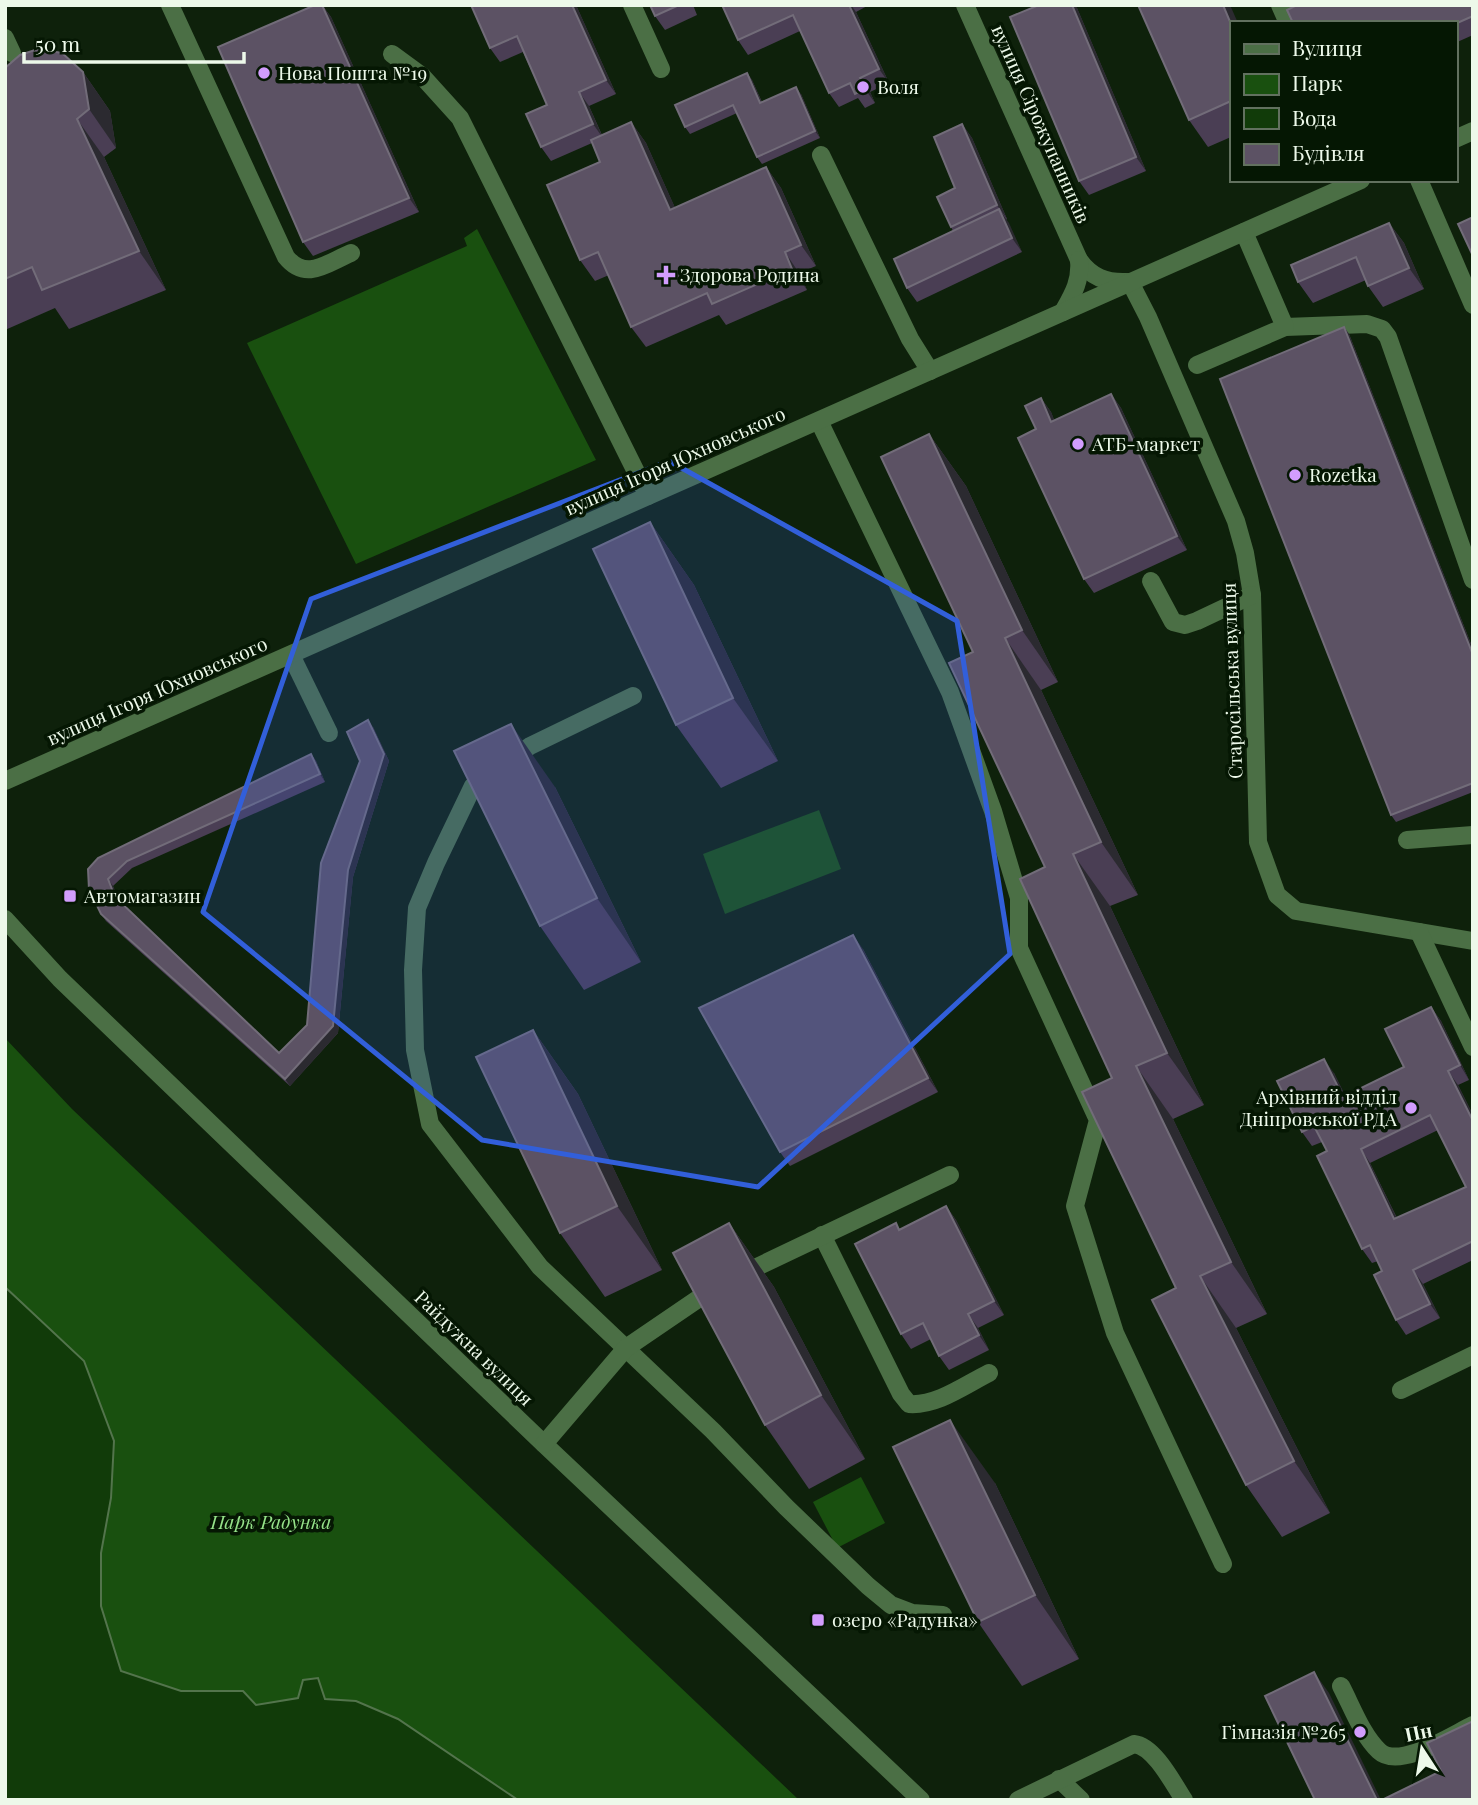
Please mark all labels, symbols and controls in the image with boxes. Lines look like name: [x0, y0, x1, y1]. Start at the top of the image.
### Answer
street label: вулиця Сірожупанників: [986, 20, 1097, 227]
scale bar: [24, 21, 245, 65]
legend: [1230, 21, 1457, 182]
text: 50 m: [35, 29, 81, 57]
text: Вулиця: [1292, 33, 1362, 61]
place label: Нова Пошта №19: [278, 59, 427, 85]
marker: Нова Пошта №19: [256, 65, 272, 81]
text: Парк: [1292, 68, 1342, 96]
place label: Воля: [877, 73, 919, 99]
marker: Воля: [855, 79, 871, 95]
text: Вода: [1292, 103, 1337, 131]
text: Будівля: [1292, 138, 1365, 166]
place label: Здорова Родина: [680, 261, 820, 287]
marker: Здорова Родина: [658, 267, 674, 283]
street label: вулиця Ігоря Юхновського: [560, 400, 789, 521]
place label: АТБ-маркет: [1091, 430, 1200, 456]
marker: АТБ-маркет: [1070, 436, 1086, 452]
place label: Rozetka: [1309, 461, 1377, 487]
marker: Rozetka: [1287, 467, 1303, 483]
street label: Старосільська вулиця: [1215, 582, 1247, 780]
street label: вулиця Ігоря Юхновського: [42, 630, 271, 751]
place label: Автомагазин: [83, 882, 201, 908]
marker: Автомагазин: [62, 888, 78, 904]
place label: Архівний відділ Дніпровської РДА: [1240, 1083, 1398, 1131]
marker: Архівний відділ Дніпровської РДА: [1403, 1100, 1419, 1116]
street label: Райдужна вулиця: [410, 1284, 540, 1411]
park label: Парк Радунка: [210, 1508, 331, 1534]
place label: озеро «Радунка»: [832, 1606, 978, 1632]
marker: озеро «Радунка»: [810, 1612, 826, 1628]
north arrow: [1387, 1714, 1457, 1784]
text: Пн: [1402, 1716, 1434, 1747]
place label: Гімназія №265: [1221, 1718, 1346, 1744]
marker: Гімназія №265: [1352, 1724, 1368, 1740]

